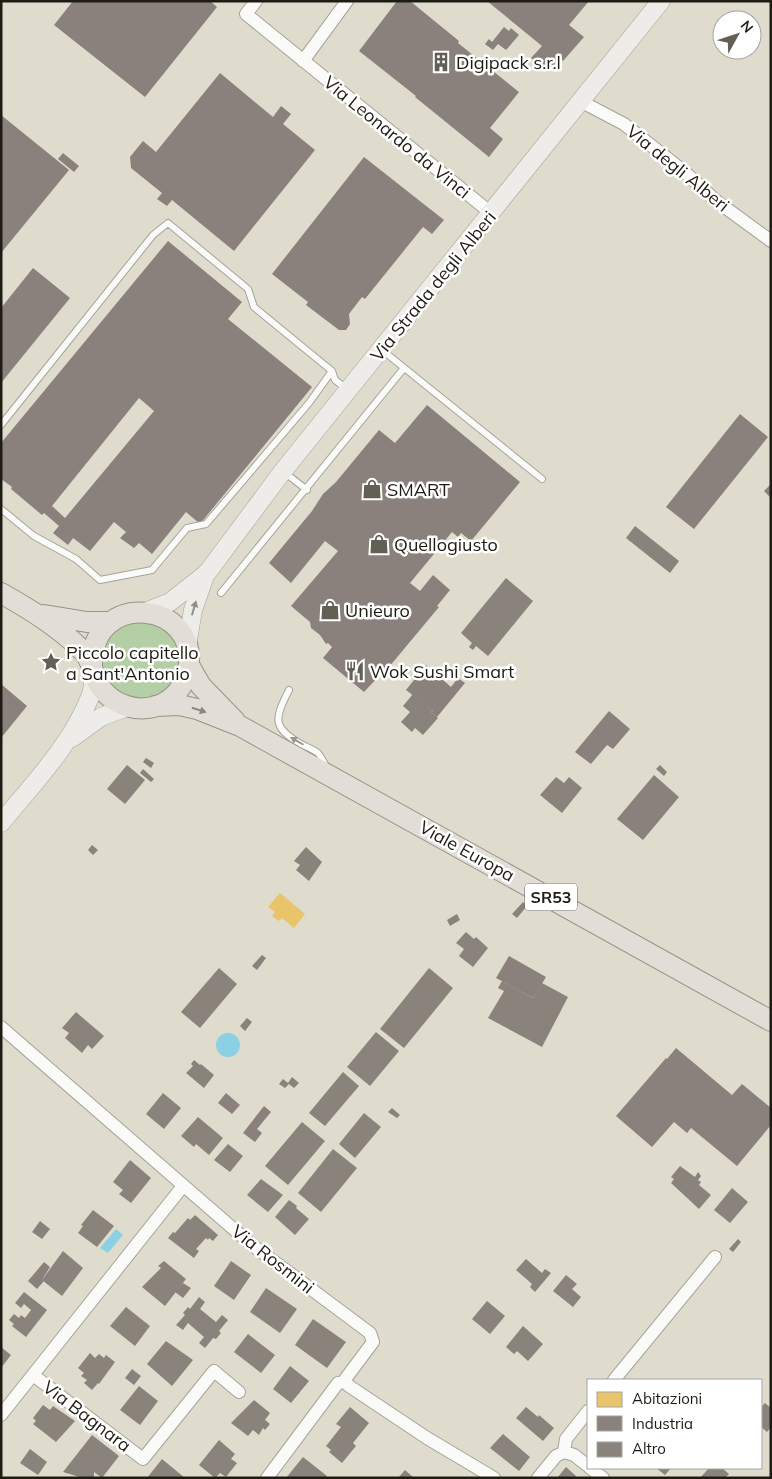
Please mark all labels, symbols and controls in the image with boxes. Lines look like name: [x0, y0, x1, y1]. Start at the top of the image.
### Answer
north arrow: [712, 10, 762, 60]
text: N: [737, 17, 757, 36]
building icon: Digipack s.r.l: [430, 51, 452, 73]
place label: Digipack s.r.l: [456, 51, 561, 74]
street label: Via Leonardo da Vinci: [319, 71, 475, 203]
street label: Via degli Alberi: [622, 119, 734, 217]
street label: Via Strada degli Alberi: [365, 206, 501, 366]
shop icon: SMART: [361, 478, 383, 500]
place label: SMART: [387, 478, 450, 501]
shop icon: Quellogiusto: [368, 533, 390, 555]
place label: Quellogiusto: [394, 533, 498, 556]
shop icon: Unieuro: [319, 599, 341, 621]
place label: Unieuro: [345, 599, 410, 622]
one-way arrow: [191, 601, 199, 616]
place label: Piccolo capitello a Sant'Antonio: [66, 641, 199, 685]
place icon: Piccolo capitello a Sant'Antonio: [40, 651, 62, 673]
restaurant icon: Wok Sushi Smart: [344, 660, 366, 682]
place label: Wok Sushi Smart: [370, 660, 514, 683]
one-way arrow: [191, 707, 206, 714]
one-way arrow: [290, 737, 304, 746]
street label: Viale Europa: [415, 815, 519, 887]
road number: SR53: [525, 884, 577, 910]
street label: Via Rosmini: [227, 1220, 319, 1298]
street label: Via Bagnara: [38, 1375, 136, 1457]
legend: [587, 1379, 762, 1469]
text: Abitazioni: [632, 1389, 702, 1408]
text: Industria: [632, 1414, 693, 1433]
text: Altro: [632, 1439, 666, 1458]

